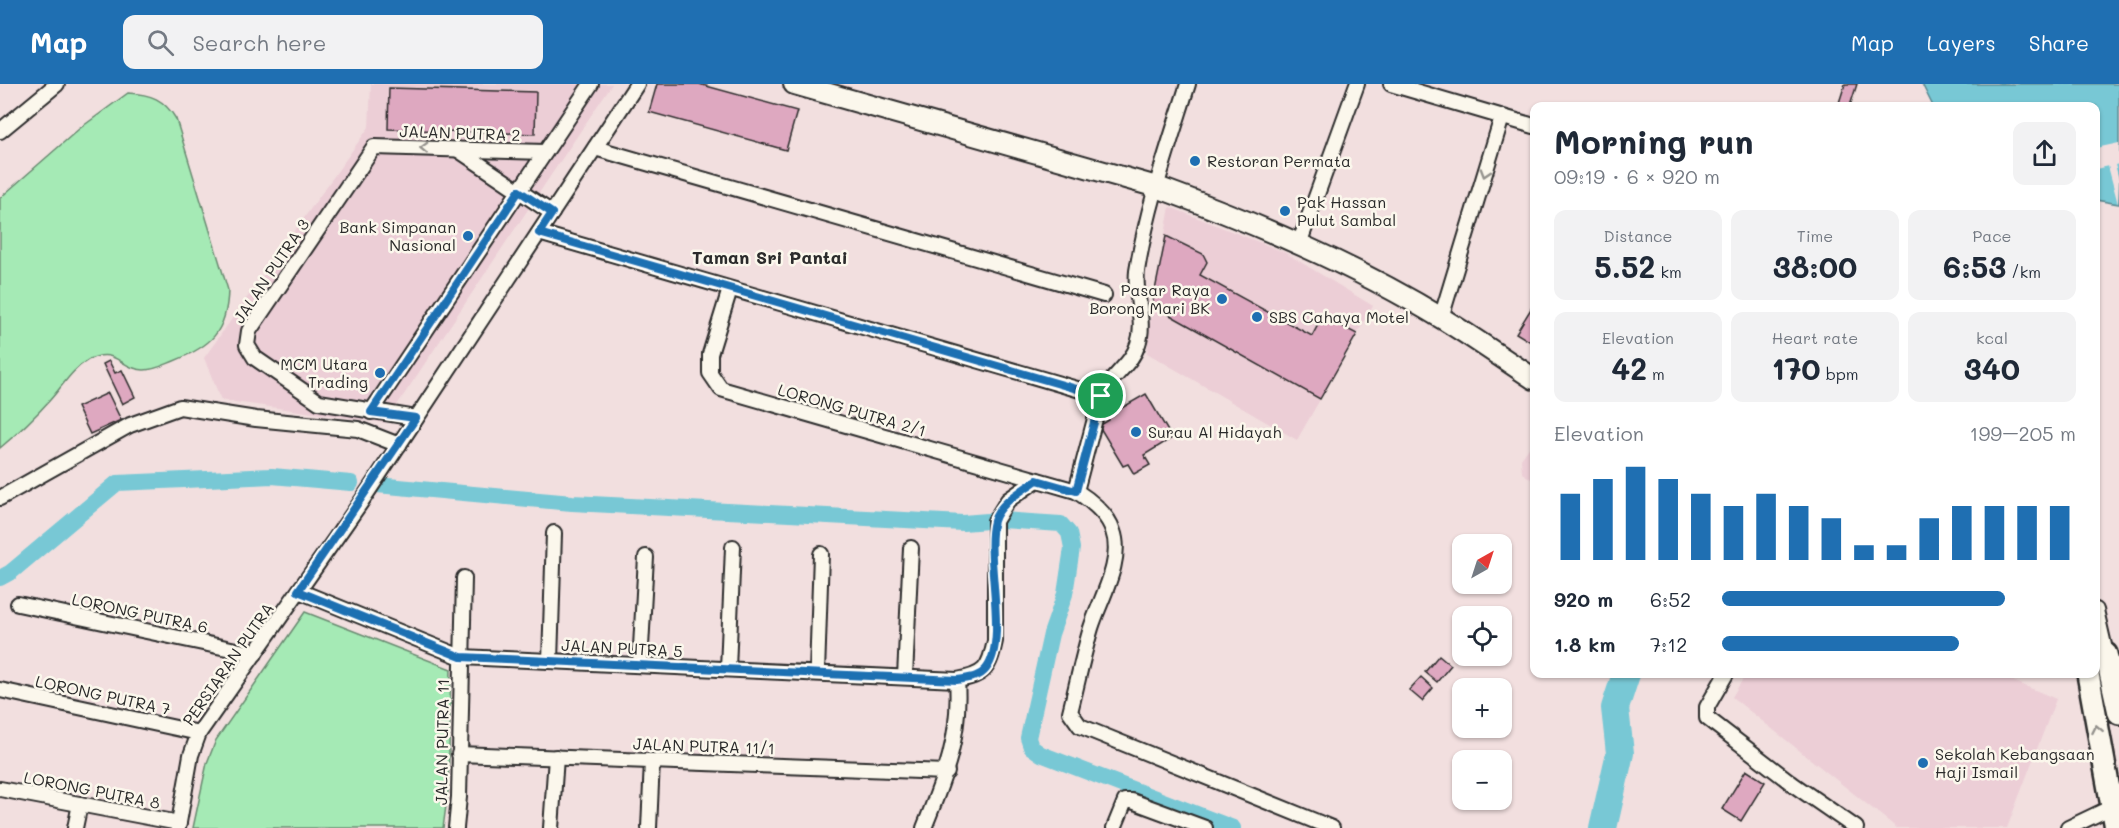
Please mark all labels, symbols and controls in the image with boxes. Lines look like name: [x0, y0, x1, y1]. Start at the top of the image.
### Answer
search box: [123, 15, 543, 69]
text: Map: [30, 24, 87, 60]
icon: search: [144, 26, 177, 59]
text: Search here: [192, 28, 326, 57]
text: Map: [1851, 29, 1894, 56]
text: Layers: [1927, 29, 1996, 56]
text: Share: [2029, 29, 2089, 56]
text: Morning run: [1554, 119, 1754, 162]
street label: JALAN PUTRA 2: [399, 120, 521, 145]
button: share: [2013, 122, 2076, 185]
one-way arrow: [419, 142, 428, 155]
place label: Restoran Permata: [1207, 150, 1351, 171]
marker: Restoran Permata: [1188, 154, 1202, 168]
text: 09:19 · 6 × 920 m: [1554, 163, 1720, 189]
one-way arrow: [1480, 167, 1492, 178]
place label: Pak Hassan Pulut Sambal: [1297, 191, 1396, 230]
marker: Pak Hassan Pulut Sambal: [1278, 204, 1292, 218]
street label: JALAN PUTRA 3: [228, 214, 313, 327]
place label: Bank Simpanan Nasional: [339, 216, 456, 255]
text: Distance: [1604, 225, 1672, 246]
text: Time: [1797, 225, 1833, 246]
text: Pace: [1972, 225, 2012, 246]
marker: Bank Simpanan Nasional: [461, 229, 475, 243]
district label: Taman Sri Pantai: [692, 245, 848, 269]
text: 5.52: [1594, 246, 1655, 286]
text: 38:00: [1773, 246, 1857, 286]
text: 6:53: [1943, 246, 2006, 286]
text: km: [1655, 261, 1682, 282]
text: /km: [2006, 261, 2041, 282]
place label: Pasar Raya Borong Mari BK: [1089, 279, 1210, 318]
marker: Pasar Raya Borong Mari BK: [1215, 292, 1229, 306]
place label: SBS Cahaya Motel: [1269, 306, 1409, 327]
marker: SBS Cahaya Motel: [1250, 310, 1264, 324]
text: Elevation: [1602, 327, 1674, 348]
text: Heart rate: [1772, 327, 1858, 348]
text: kcal: [1976, 327, 2008, 348]
text: 42: [1611, 348, 1647, 388]
text: 170: [1771, 348, 1821, 388]
text: 340: [1964, 348, 2020, 388]
place label: MCM Utara Trading: [280, 353, 368, 392]
text: m: [1647, 363, 1665, 384]
text: bpm: [1821, 363, 1859, 384]
marker: MCM Utara Trading: [373, 366, 387, 380]
pin: [1075, 370, 1126, 421]
street label: LORONG PUTRA 2/1: [776, 378, 929, 441]
icon: arrive: [1084, 379, 1117, 412]
text: Elevation: [1554, 420, 1644, 446]
text: 199–205 m: [1970, 420, 2076, 446]
place label: Surau Al Hidayah: [1148, 421, 1282, 442]
marker: Surau Al Hidayah: [1129, 425, 1143, 439]
north arrow: [1452, 534, 1512, 594]
map controls: [1452, 534, 1512, 810]
text: 920 m: [1554, 586, 1613, 612]
text: 6:52: [1650, 586, 1691, 612]
street label: LORONG PUTRA 6: [70, 588, 210, 637]
street label: PERSIARAN PUTRA: [177, 598, 278, 729]
button: locate: [1452, 606, 1512, 666]
text: 1.8 km: [1554, 631, 1615, 657]
text: 7:12: [1650, 631, 1687, 657]
street label: JALAN PUTRA 5: [561, 634, 683, 661]
street label: LORONG PUTRA 7: [34, 670, 173, 719]
button: +: [1452, 678, 1512, 738]
street label: JALAN PUTRA 11: [430, 679, 453, 805]
one-way arrow: [2091, 725, 2104, 735]
street label: JALAN PUTRA 11/1: [633, 733, 775, 758]
place label: Sekolah Kebangsaan Haji Ismail: [1935, 743, 2095, 782]
button: −: [1452, 750, 1512, 810]
marker: Sekolah Kebangsaan Haji Ismail: [1916, 756, 1930, 770]
street label: LORONG PUTRA 8: [22, 766, 162, 813]

